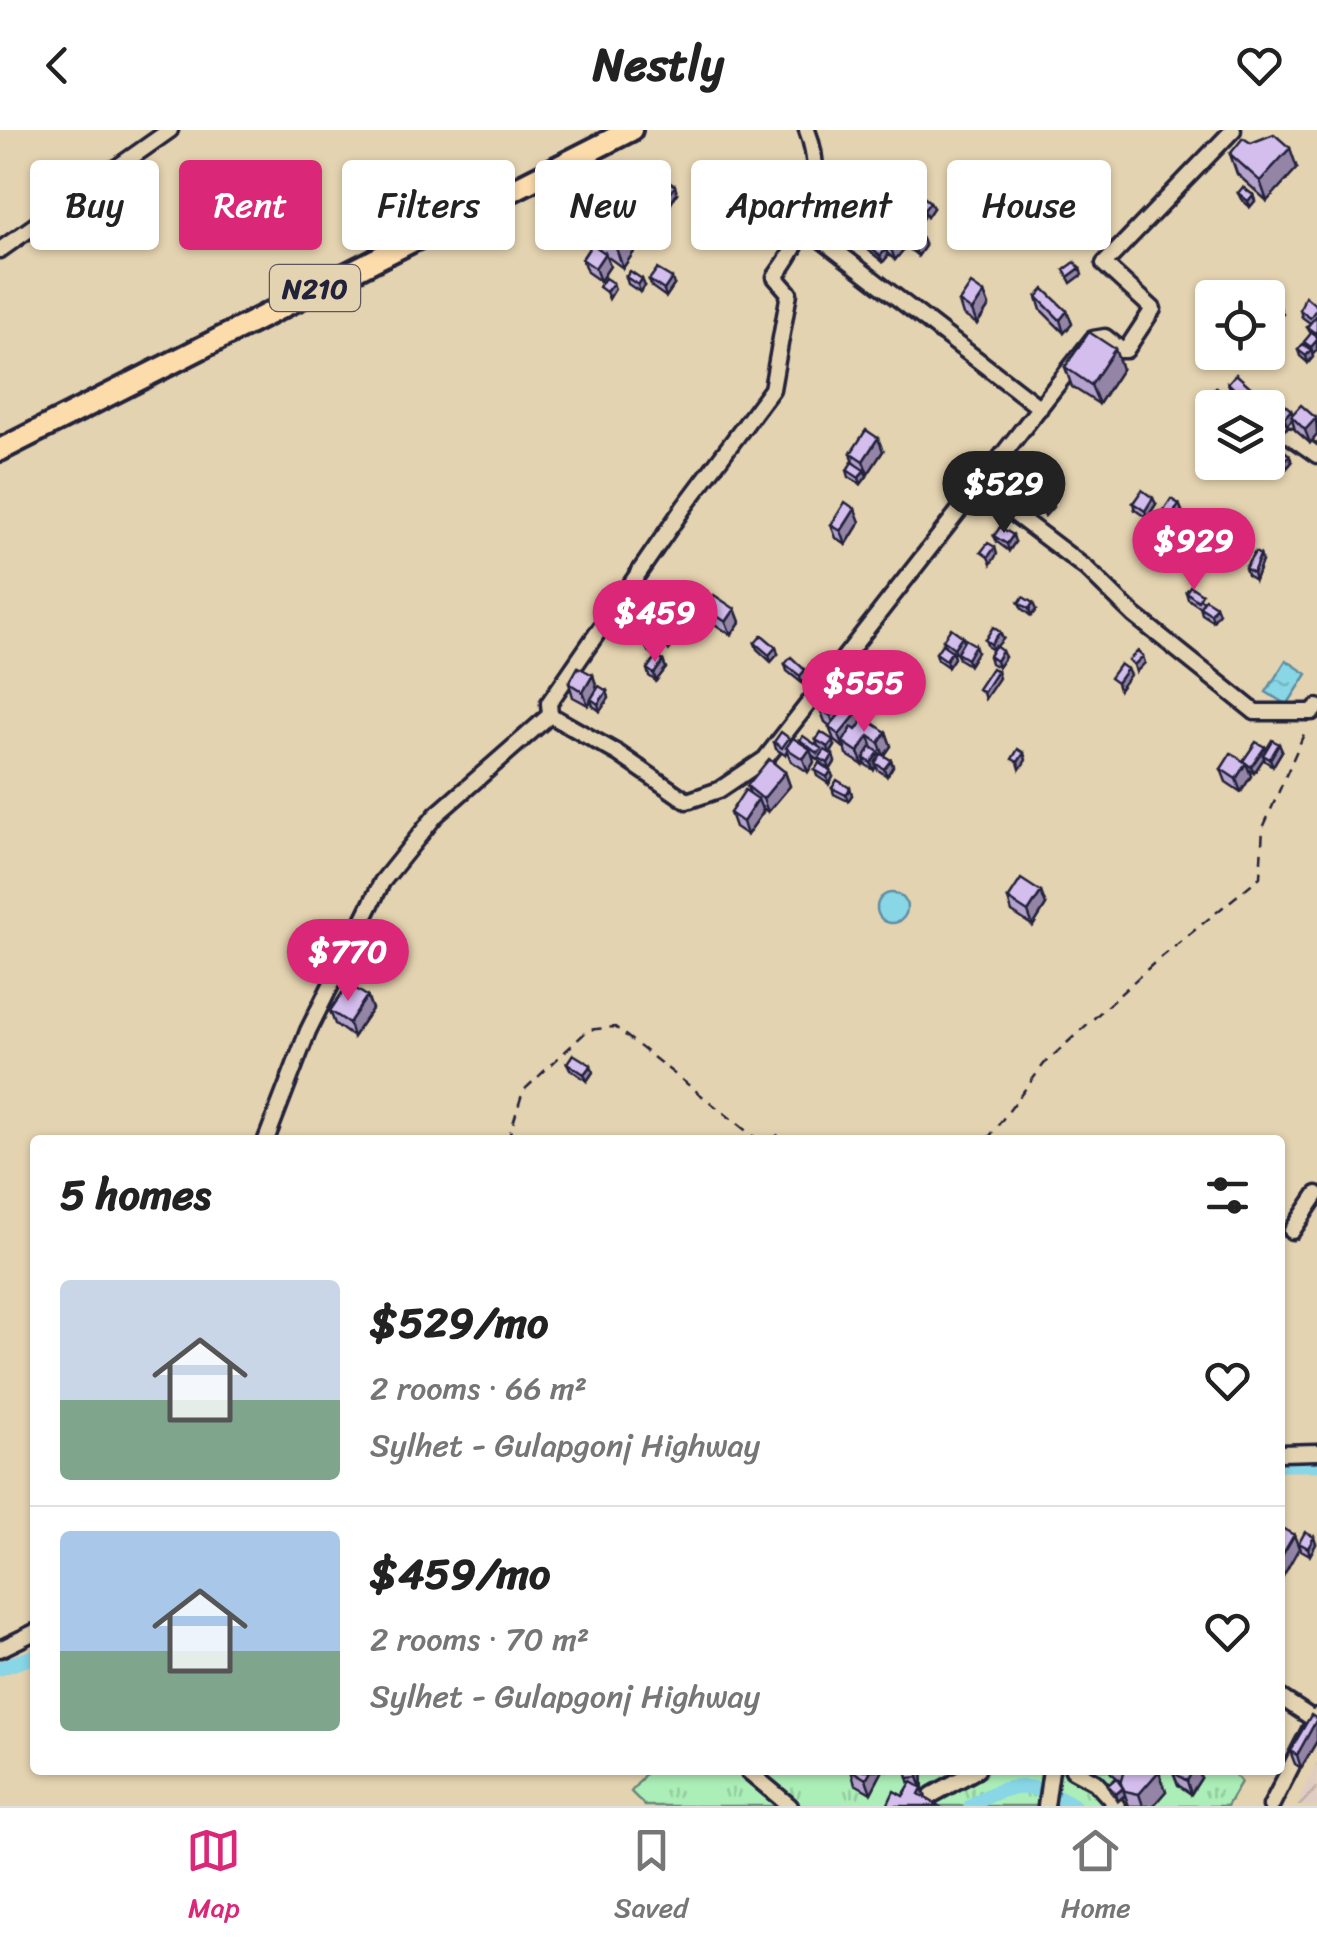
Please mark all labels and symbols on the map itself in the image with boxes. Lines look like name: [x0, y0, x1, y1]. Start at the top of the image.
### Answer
road number: N210: [270, 265, 360, 311]
pin: $529: [945, 451, 1063, 536]
pin: $929: [1135, 508, 1253, 593]
pin: $459: [596, 580, 714, 665]
pin: $555: [805, 650, 923, 735]
pin: $770: [289, 919, 407, 1004]

